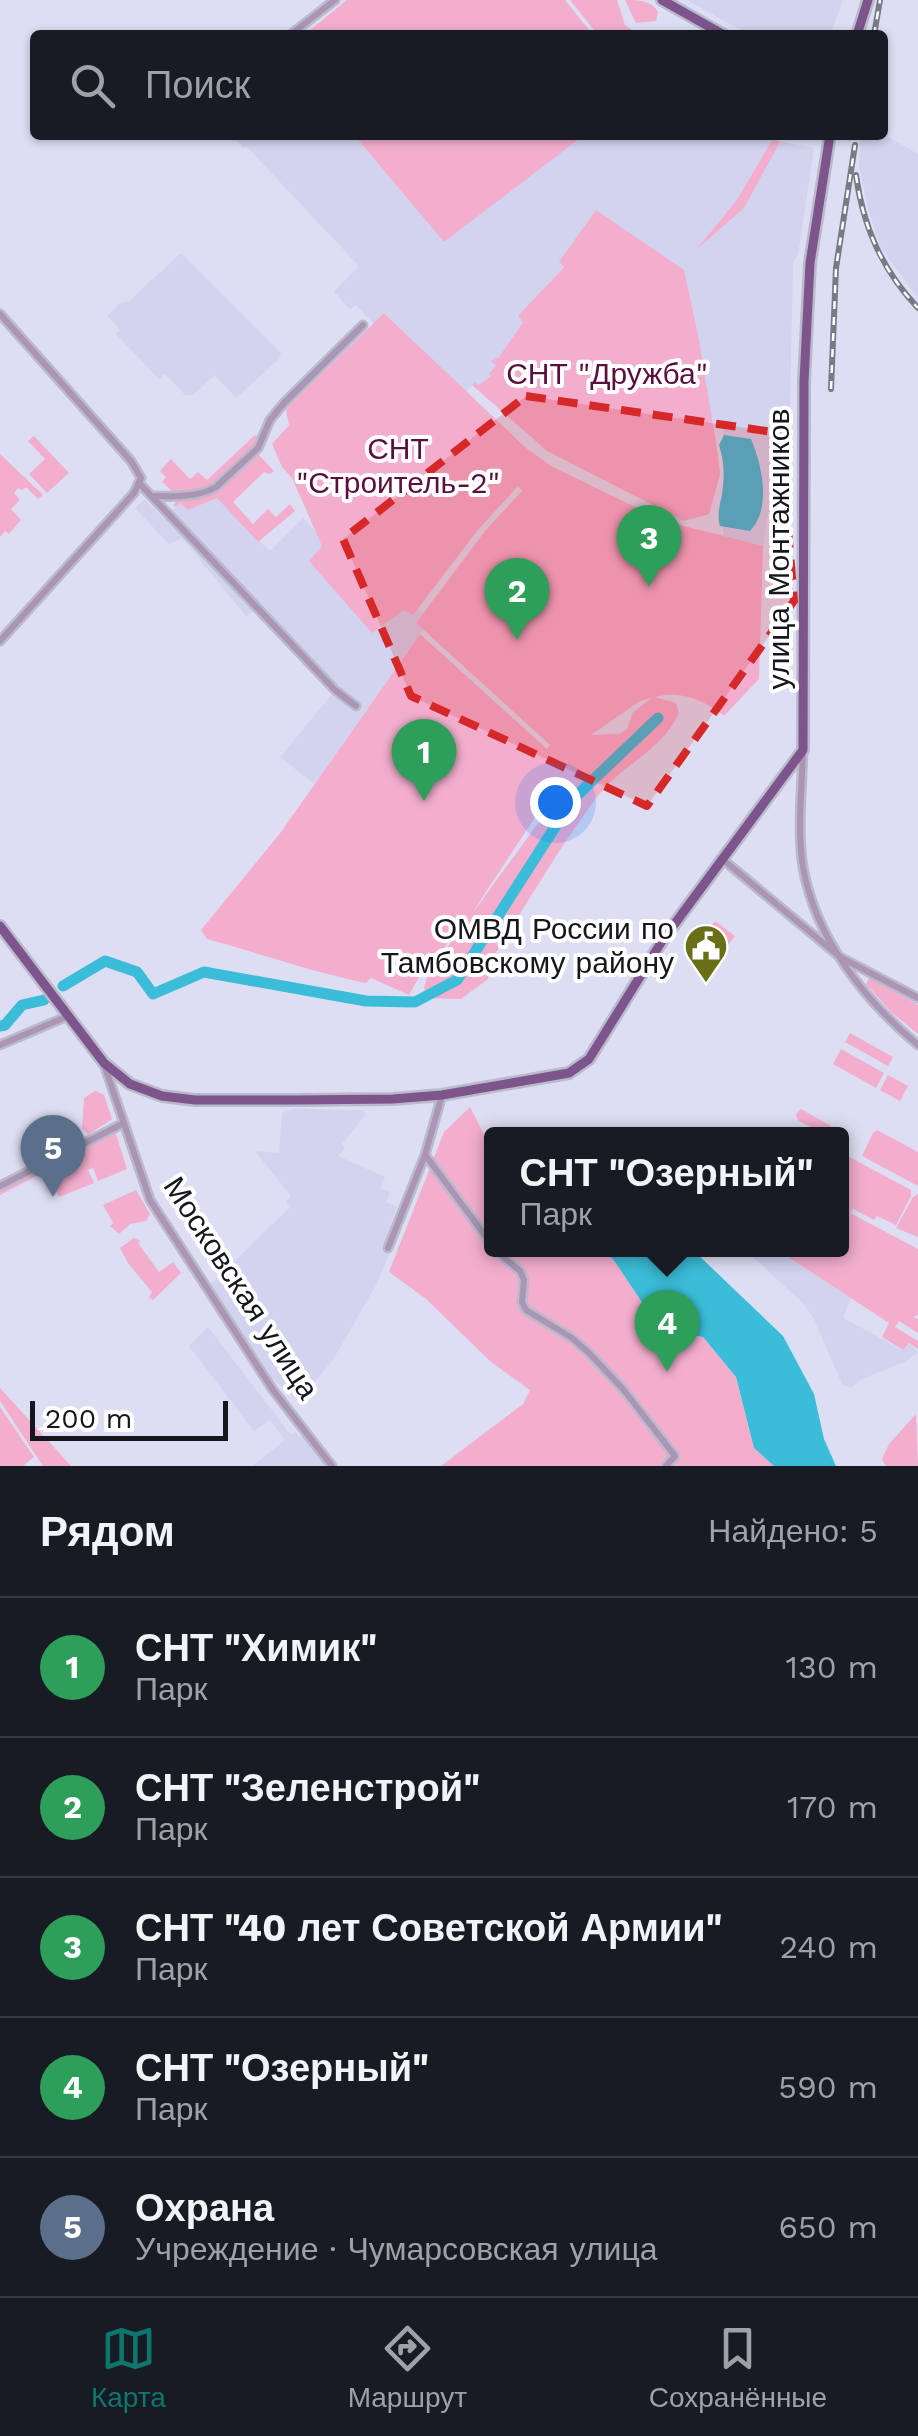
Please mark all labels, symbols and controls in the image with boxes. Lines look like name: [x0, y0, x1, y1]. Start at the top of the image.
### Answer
search box: [30, 30, 888, 140]
icon: search: [65, 58, 120, 113]
text: Поиск: [145, 63, 250, 107]
park label: СНТ "Дружба": [506, 356, 708, 391]
street label: улица Монтажников: [761, 409, 796, 689]
park label: СНТ "Строитель-2": [296, 431, 500, 500]
pin: 3: [616, 504, 682, 587]
pin: 2: [484, 558, 550, 640]
pin: 1: [392, 718, 456, 801]
your location: [530, 777, 581, 828]
place label: ОМВД России по Тамбовскому району: [381, 911, 674, 980]
public building icon: ОМВД России по Тамбовскому району: [683, 923, 729, 984]
pin: 5: [20, 1114, 86, 1197]
popup: [484, 1127, 849, 1257]
text: СНТ "Озерный": [520, 1151, 814, 1195]
street label: Московская улица: [157, 1170, 326, 1405]
text: Парк: [520, 1195, 592, 1233]
pin: 4: [634, 1290, 700, 1372]
scale bar: [30, 1396, 228, 1440]
text: 200 m: [45, 1402, 132, 1435]
text: Рядом: [40, 1507, 175, 1556]
text: Найдено: 5: [708, 1512, 878, 1550]
text: СНТ "Химик": [135, 1626, 377, 1670]
text: 1: [66, 1648, 79, 1686]
text: 130 m: [786, 1648, 878, 1686]
text: Парк: [135, 1670, 208, 1708]
text: СНТ "Зеленстрой": [135, 1766, 480, 1810]
text: 2: [63, 1788, 82, 1826]
text: 170 m: [787, 1788, 878, 1826]
text: Парк: [135, 1810, 208, 1848]
text: СНТ "40 лет Советской Армии": [135, 1906, 723, 1950]
text: 3: [63, 1928, 82, 1966]
text: 240 m: [779, 1928, 878, 1966]
text: Парк: [135, 1950, 208, 1988]
text: СНТ "Озерный": [135, 2046, 429, 2090]
text: 4: [62, 2068, 83, 2106]
text: 590 m: [778, 2068, 878, 2106]
text: Парк: [135, 2090, 208, 2128]
text: Охрана: [135, 2186, 274, 2230]
text: 5: [63, 2208, 82, 2246]
text: 650 m: [779, 2208, 878, 2246]
text: Учреждение · Чумарсовская улица: [135, 2230, 658, 2268]
tab: Карта: [91, 2321, 166, 2414]
tab: Маршрут: [348, 2321, 467, 2414]
tab: Сохранённые: [649, 2321, 827, 2414]

